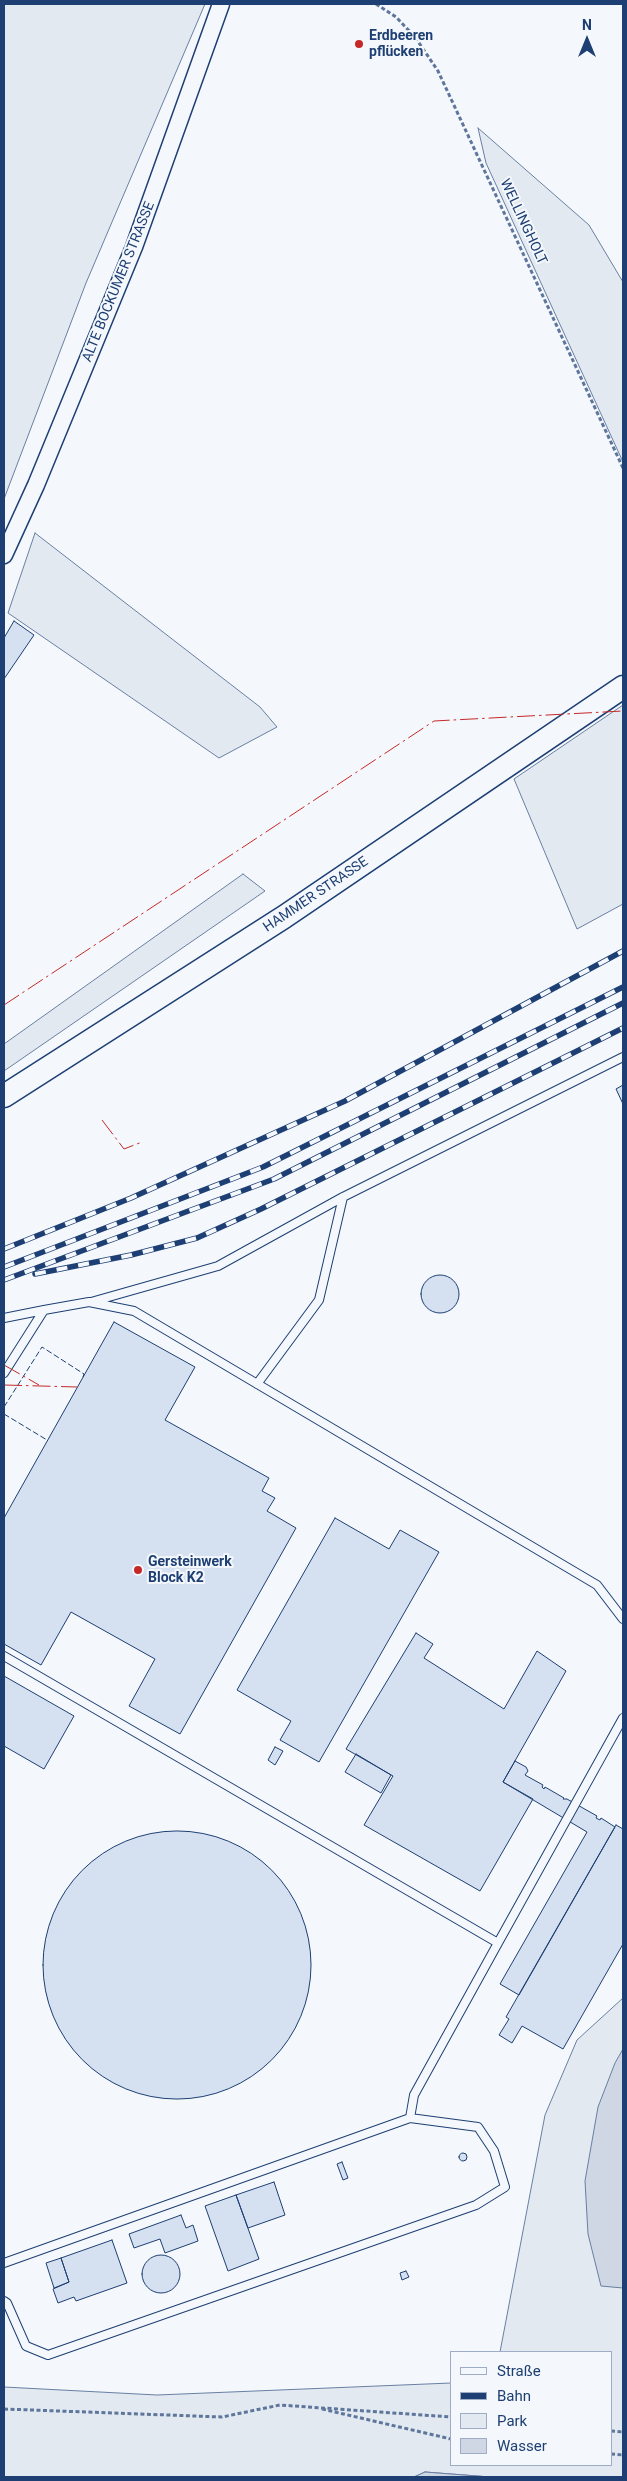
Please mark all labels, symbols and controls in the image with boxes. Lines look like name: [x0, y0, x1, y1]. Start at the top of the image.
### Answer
north arrow: [562, 15, 612, 65]
text: N: [582, 17, 592, 33]
place label: Erdbeeren pflücken: [369, 28, 433, 60]
marker: Erdbeeren pflücken: [353, 38, 365, 50]
street label: WELLINGHOLT: [496, 177, 550, 267]
street label: ALTE BOCKUMER STRASSE: [79, 199, 159, 365]
street label: HAMMER STRASSE: [260, 854, 372, 936]
place label: Gersteinwerk Block K2: [148, 1554, 232, 1586]
marker: Gersteinwerk Block K2: [132, 1564, 144, 1576]
legend: [450, 2351, 612, 2466]
text: Straße: [497, 2362, 541, 2380]
text: Bahn: [497, 2387, 531, 2405]
text: Park: [497, 2412, 527, 2430]
text: Wasser: [497, 2437, 547, 2455]

